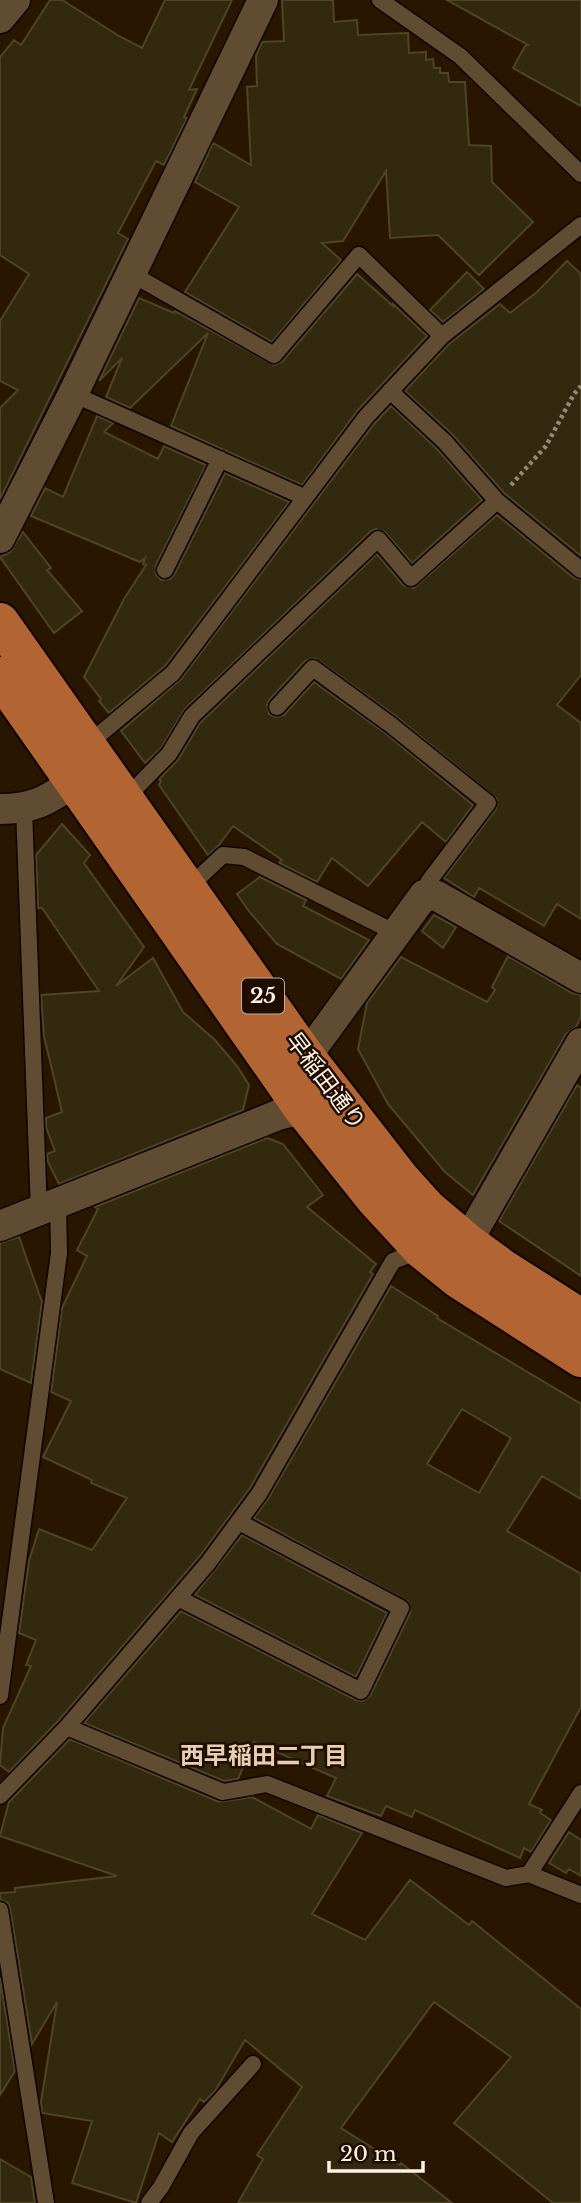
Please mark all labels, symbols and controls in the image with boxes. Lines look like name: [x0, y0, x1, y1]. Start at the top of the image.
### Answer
road number: 25: [242, 978, 284, 1014]
street label: 早稲田通り: [280, 1027, 372, 1135]
district label: 西早稲田二丁目: [180, 1741, 348, 1770]
scale bar: [329, 2130, 424, 2174]
text: 20 m: [340, 2141, 397, 2167]

